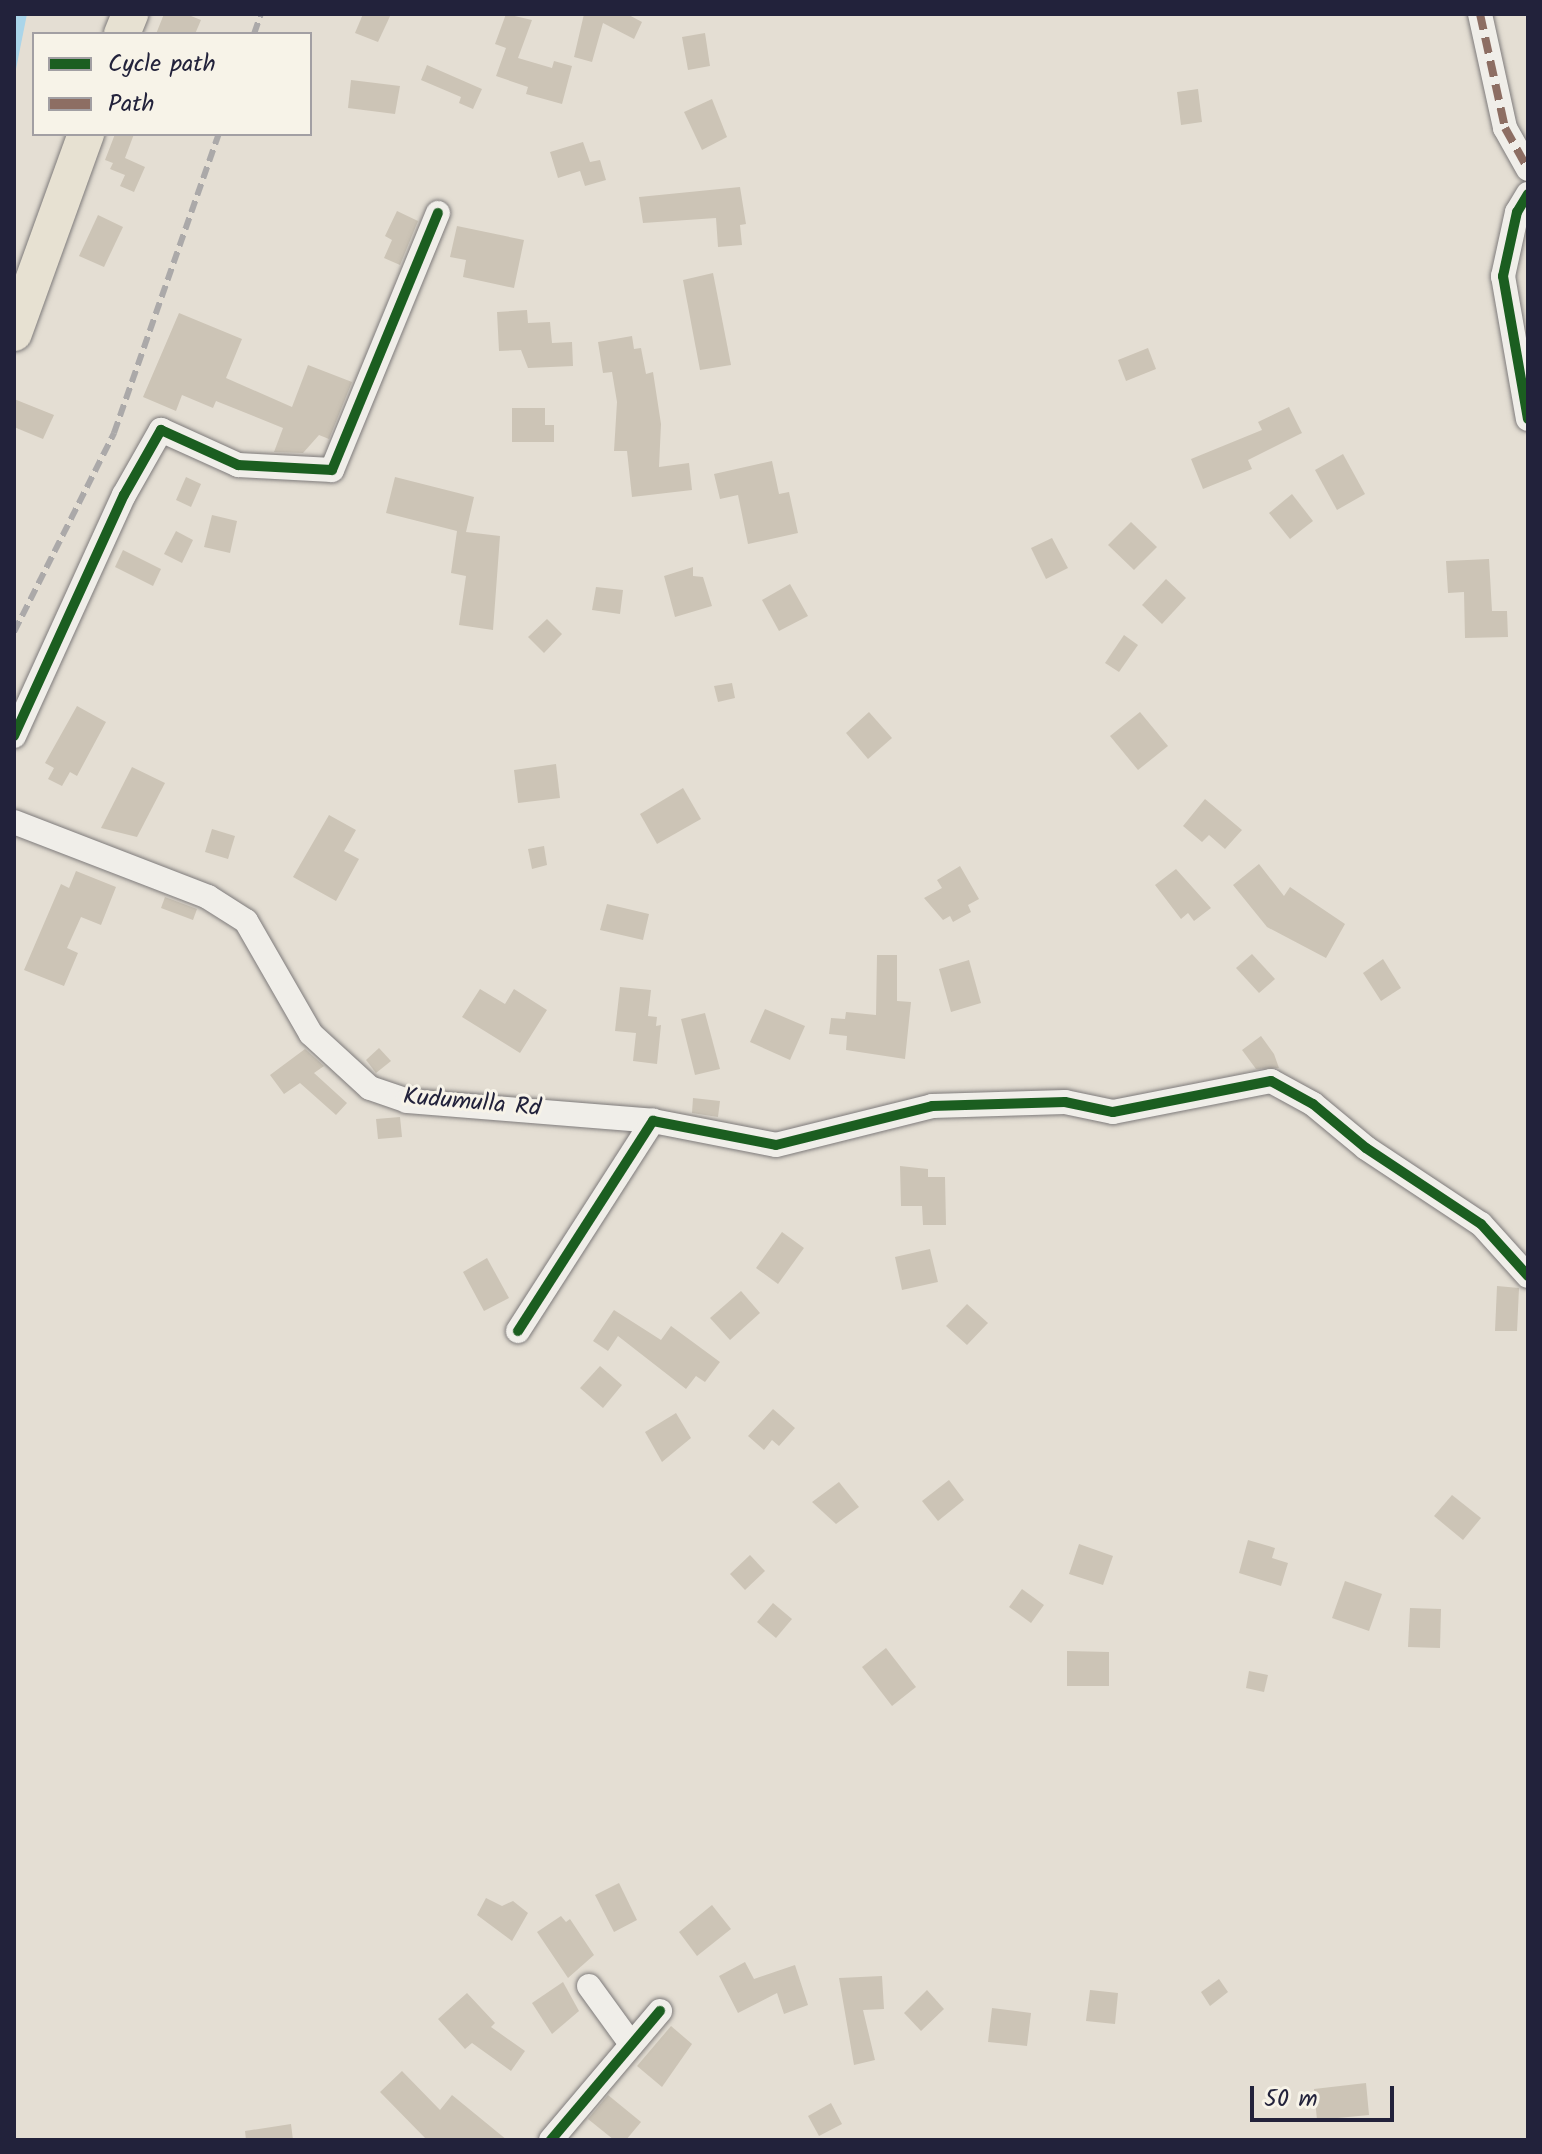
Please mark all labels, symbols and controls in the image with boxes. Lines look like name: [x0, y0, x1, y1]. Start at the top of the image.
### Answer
legend: [32, 32, 312, 136]
text: Cycle path: [108, 45, 216, 84]
text: Path: [108, 85, 154, 124]
street label: Kudumulla Rd: [402, 1083, 542, 1123]
scale bar: [1254, 2070, 1398, 2120]
text: 50 m: [1264, 2080, 1318, 2119]

